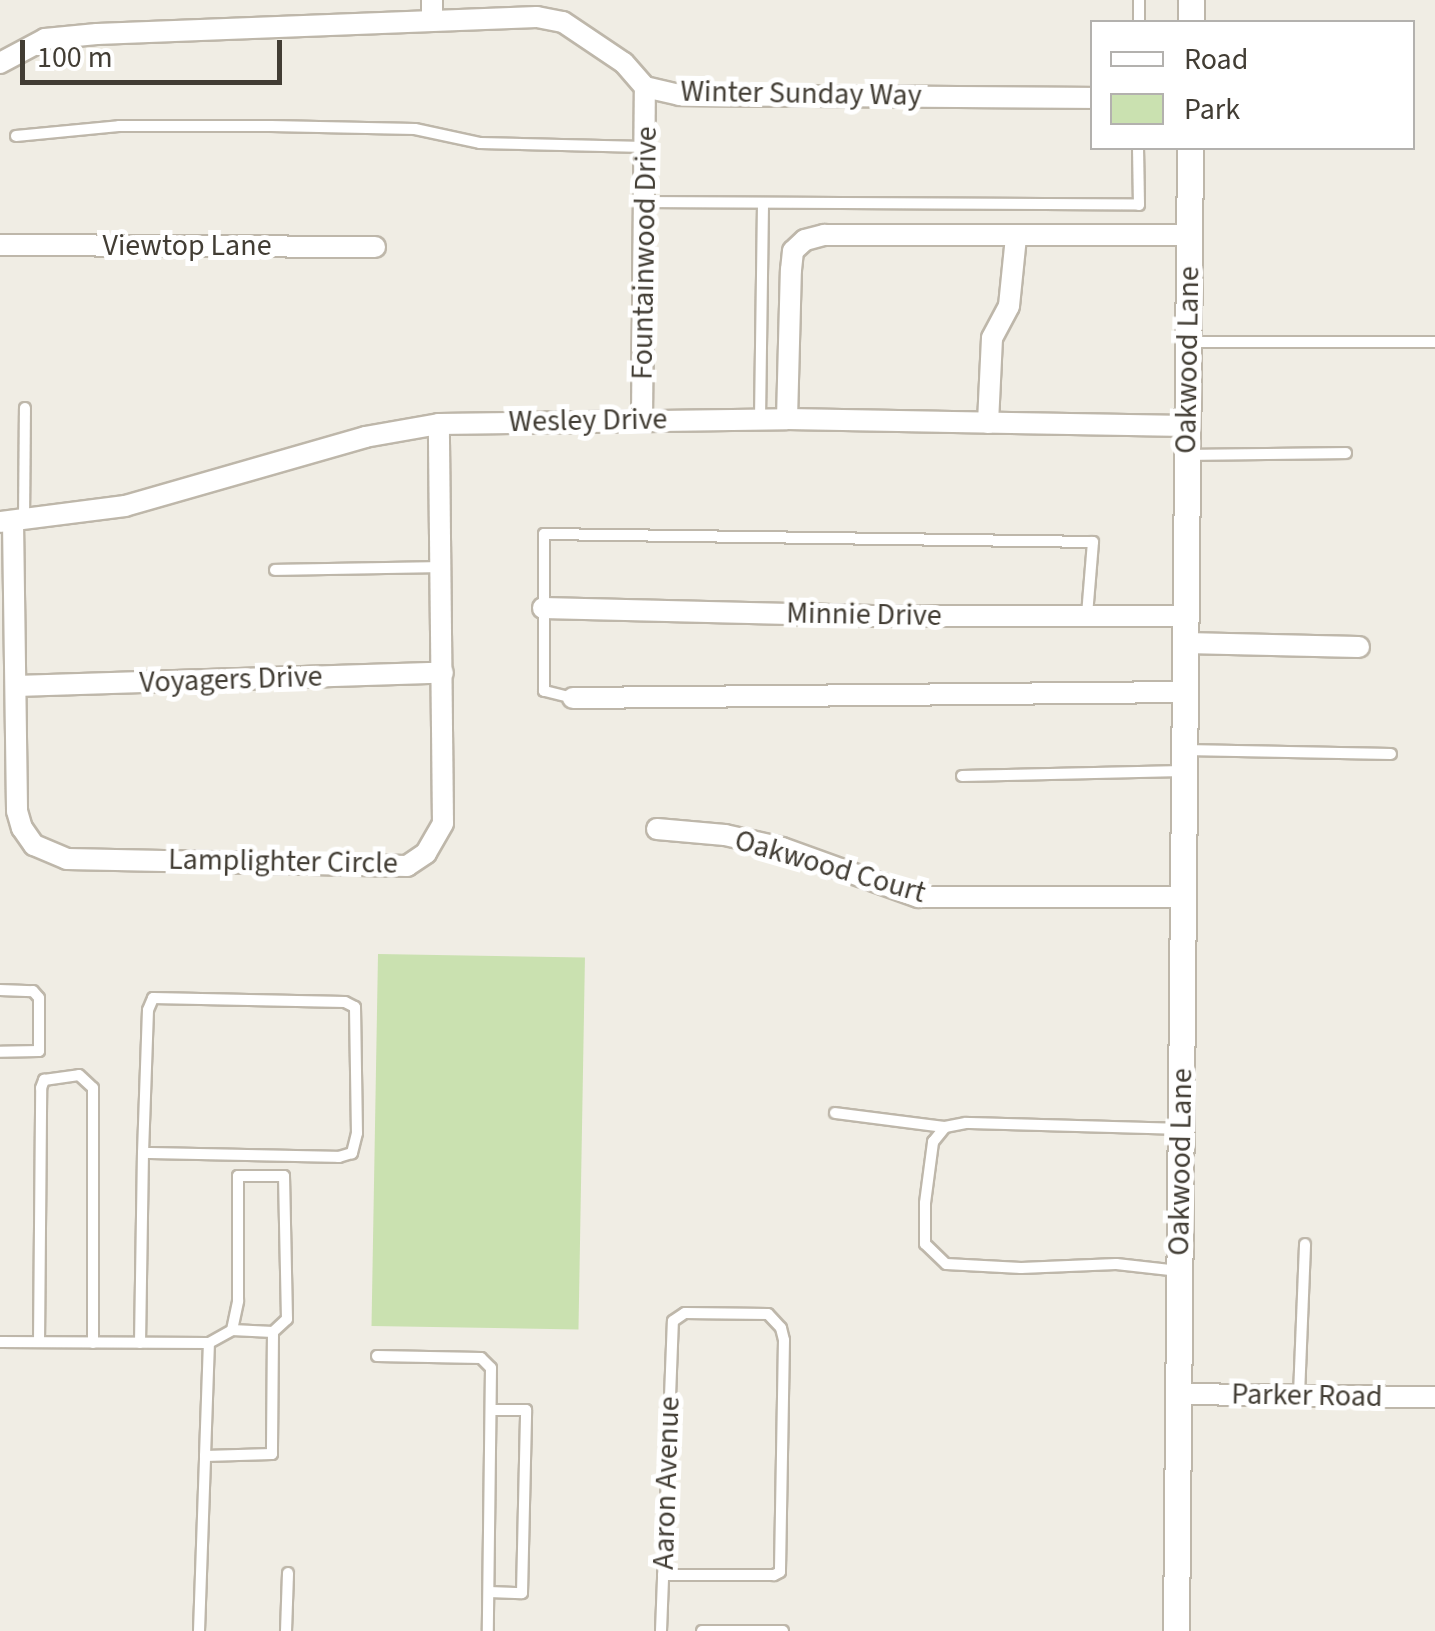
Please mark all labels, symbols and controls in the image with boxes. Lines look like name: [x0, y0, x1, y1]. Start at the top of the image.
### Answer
scale bar: [25, 20, 288, 82]
legend: [1090, 20, 1415, 150]
text: 100 m: [37, 36, 113, 79]
text: Road: [1184, 38, 1248, 81]
street label: Winter Sunday Way: [680, 74, 922, 114]
text: Park: [1184, 88, 1240, 131]
street label: Fountainwood Drive: [625, 126, 665, 380]
street label: Viewtop Lane: [102, 228, 272, 264]
street label: Oakwood Lane: [1168, 266, 1208, 454]
street label: Wesley Drive: [508, 402, 668, 440]
street label: Minnie Drive: [786, 596, 942, 634]
street label: Voyagers Drive: [139, 659, 323, 701]
street label: Oakwood Court: [730, 823, 930, 911]
street label: Lamplighter Circle: [168, 842, 398, 882]
street label: Oakwood Lane: [1161, 1068, 1201, 1256]
street label: Parker Road: [1231, 1377, 1383, 1415]
street label: Aaron Avenue: [646, 1396, 688, 1570]

